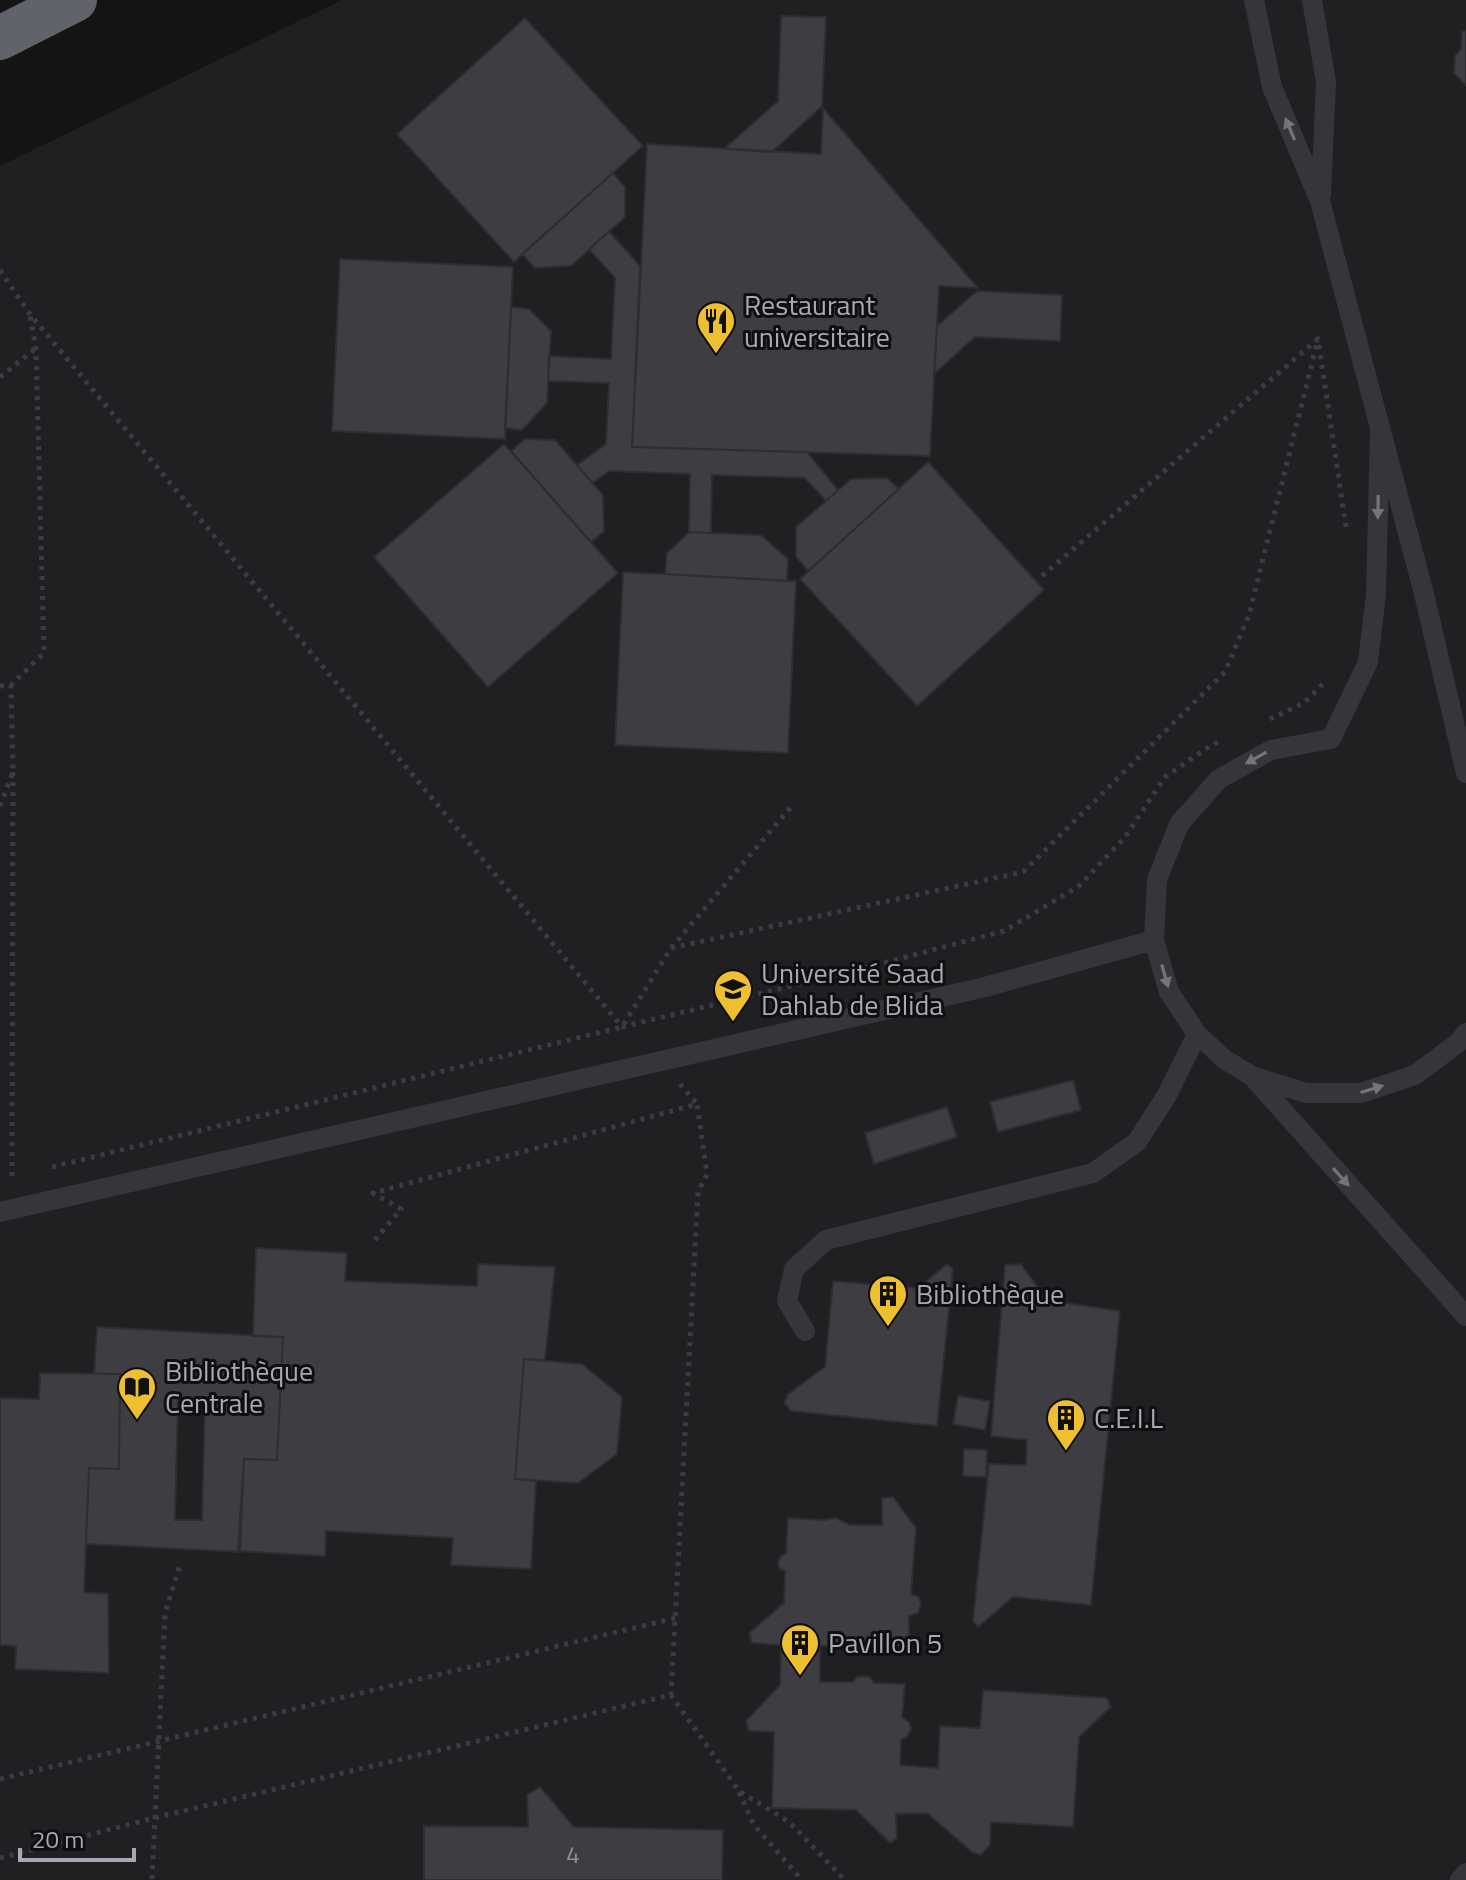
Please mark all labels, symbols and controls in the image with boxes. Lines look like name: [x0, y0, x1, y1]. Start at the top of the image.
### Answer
one-way arrow: [1283, 117, 1296, 141]
place label: Restaurant universitaire: [744, 283, 890, 358]
restaurant icon: Restaurant universitaire: [695, 300, 737, 355]
one-way arrow: [1372, 495, 1385, 520]
one-way arrow: [1245, 751, 1267, 765]
place label: Université Saad Dahlab de Blida: [761, 951, 945, 1026]
one-way arrow: [1159, 965, 1172, 989]
school or university icon: Université Saad Dahlab de Blida: [712, 968, 754, 1023]
one-way arrow: [1360, 1082, 1384, 1095]
one-way arrow: [1332, 1167, 1350, 1186]
place label: Bibliothèque: [916, 1272, 1064, 1315]
building icon: Bibliothèque: [867, 1273, 909, 1328]
place label: Bibliothèque Centrale: [165, 1349, 313, 1424]
library icon: Bibliothèque Centrale: [116, 1366, 158, 1421]
place label: C.E.I.L: [1094, 1396, 1164, 1439]
building icon: C.E.I.L: [1045, 1397, 1087, 1452]
place label: Pavillon 5: [828, 1621, 943, 1664]
building icon: Pavillon 5: [779, 1622, 821, 1677]
scale bar: [20, 1812, 134, 1862]
text: 20 m: [32, 1821, 84, 1857]
house number: 4: [566, 1836, 580, 1872]

